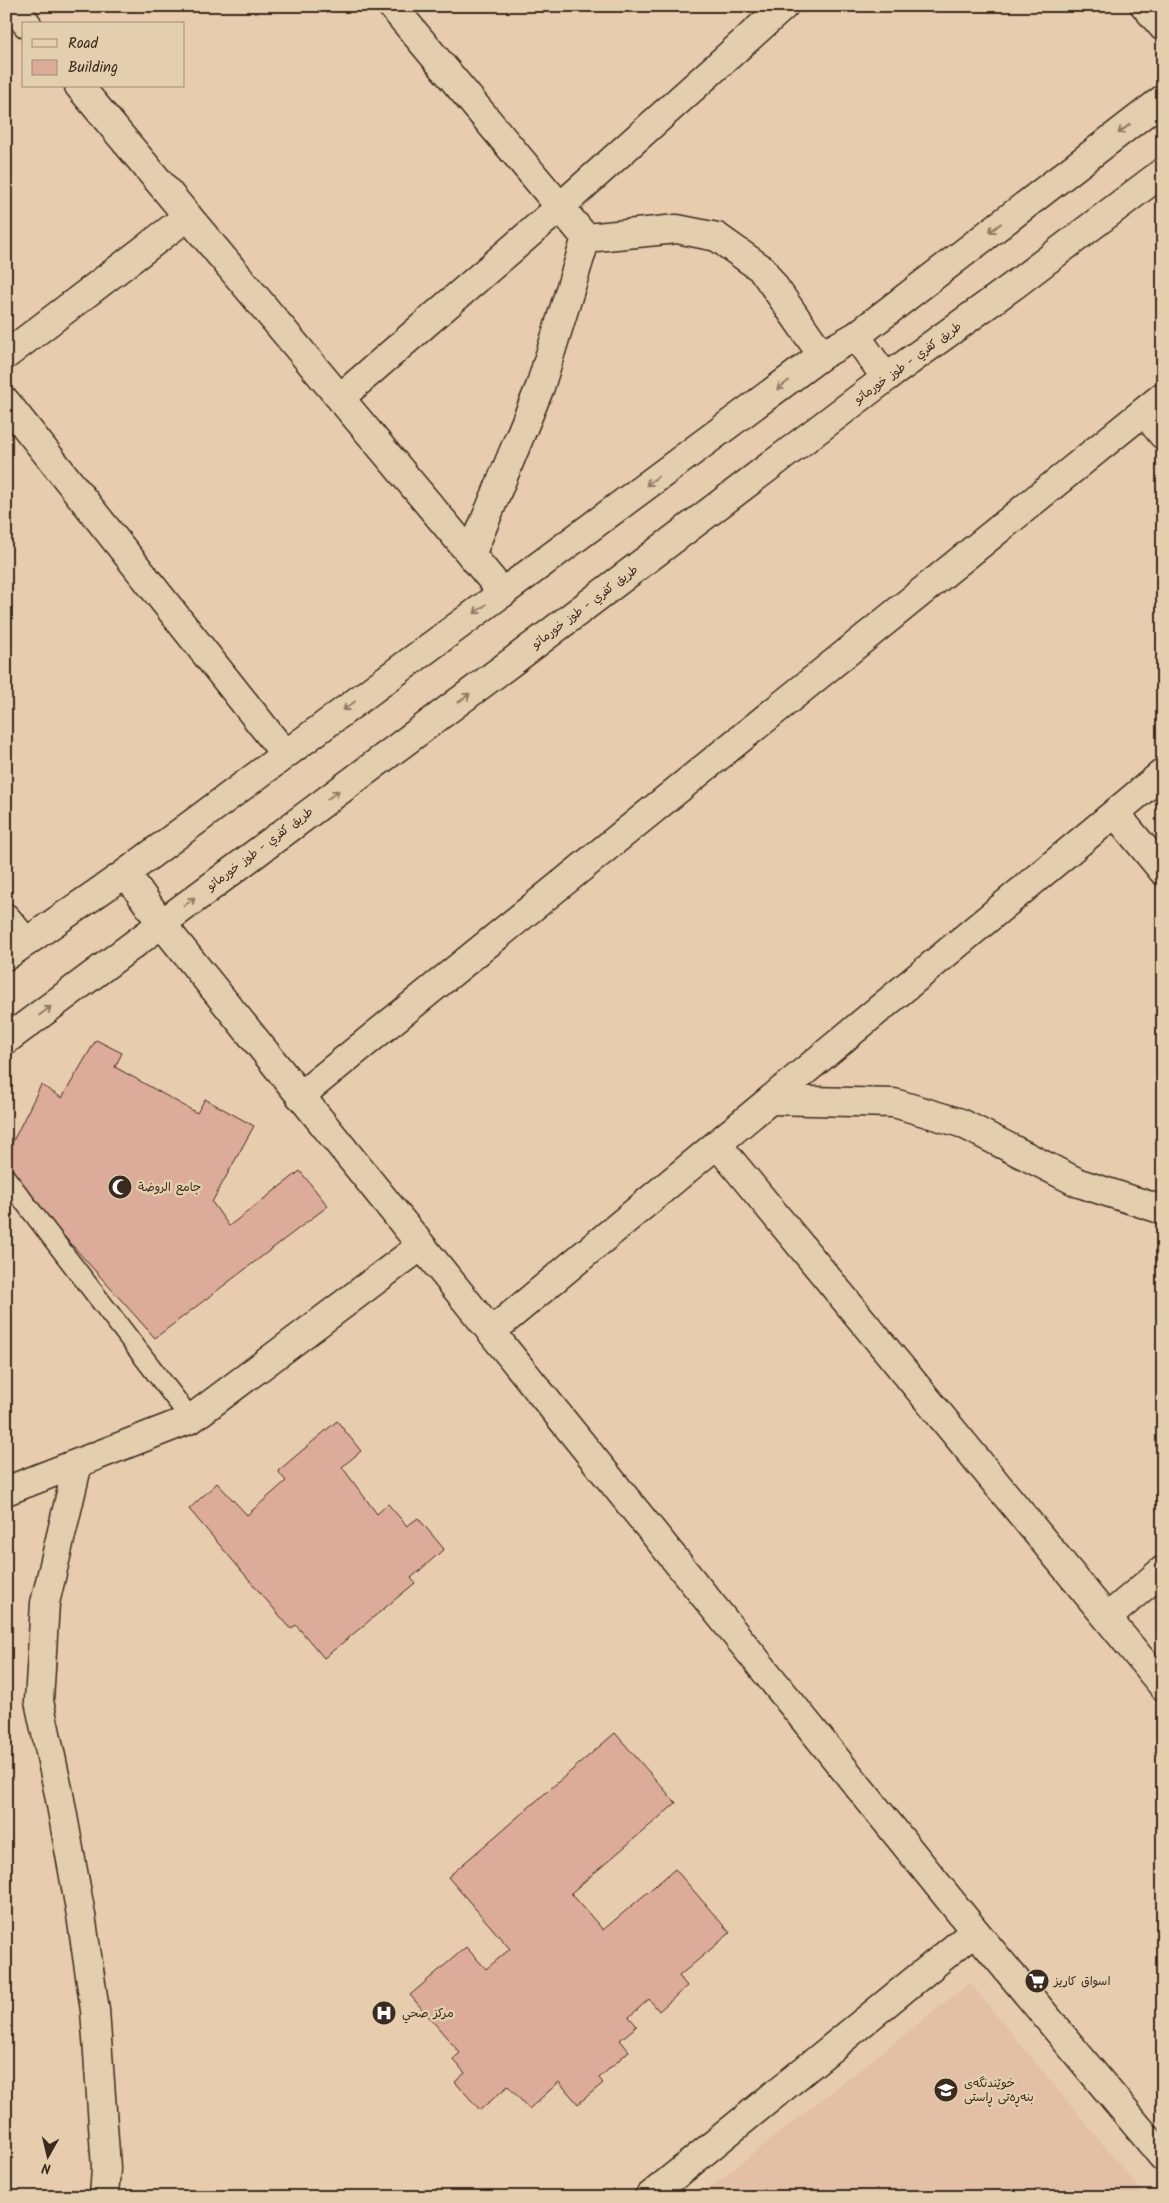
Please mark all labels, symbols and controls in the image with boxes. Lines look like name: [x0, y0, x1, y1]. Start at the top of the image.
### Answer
legend: [22, 22, 185, 88]
text: Road: [68, 32, 99, 56]
text: Building: [68, 56, 118, 80]
one-way arrow: [1117, 124, 1131, 134]
one-way arrow: [989, 223, 1002, 234]
street label: طريق كفري - طوز خورماتو: [849, 317, 966, 409]
one-way arrow: [777, 379, 790, 390]
one-way arrow: [646, 476, 660, 487]
street label: طريق كفري - طوز خورماتو: [527, 561, 642, 654]
one-way arrow: [474, 604, 487, 615]
one-way arrow: [457, 693, 471, 703]
one-way arrow: [343, 701, 356, 712]
one-way arrow: [326, 790, 340, 800]
street label: طريق كفري - طوز خورماتو: [202, 803, 317, 896]
one-way arrow: [182, 897, 195, 908]
one-way arrow: [38, 1006, 52, 1016]
mosque icon: جامع الروضة: [107, 1174, 133, 1200]
place label: جامع الروضة: [138, 1178, 201, 1197]
supermarket icon: اسواق كاريز: [1024, 1968, 1050, 1994]
place label: اسواق كاريز: [1053, 1972, 1110, 1991]
hospital icon: مركز صحي: [371, 2000, 397, 2026]
place label: مركز صحي: [402, 2004, 454, 2024]
place label: خوێندنگەی بنەڕەتی ڕاستی: [964, 2074, 1034, 2107]
school or university icon: خوێندنگەی بنەڕەتی ڕاستی: [933, 2077, 959, 2103]
north arrow: [22, 2130, 72, 2180]
text: N: [40, 2156, 52, 2179]

